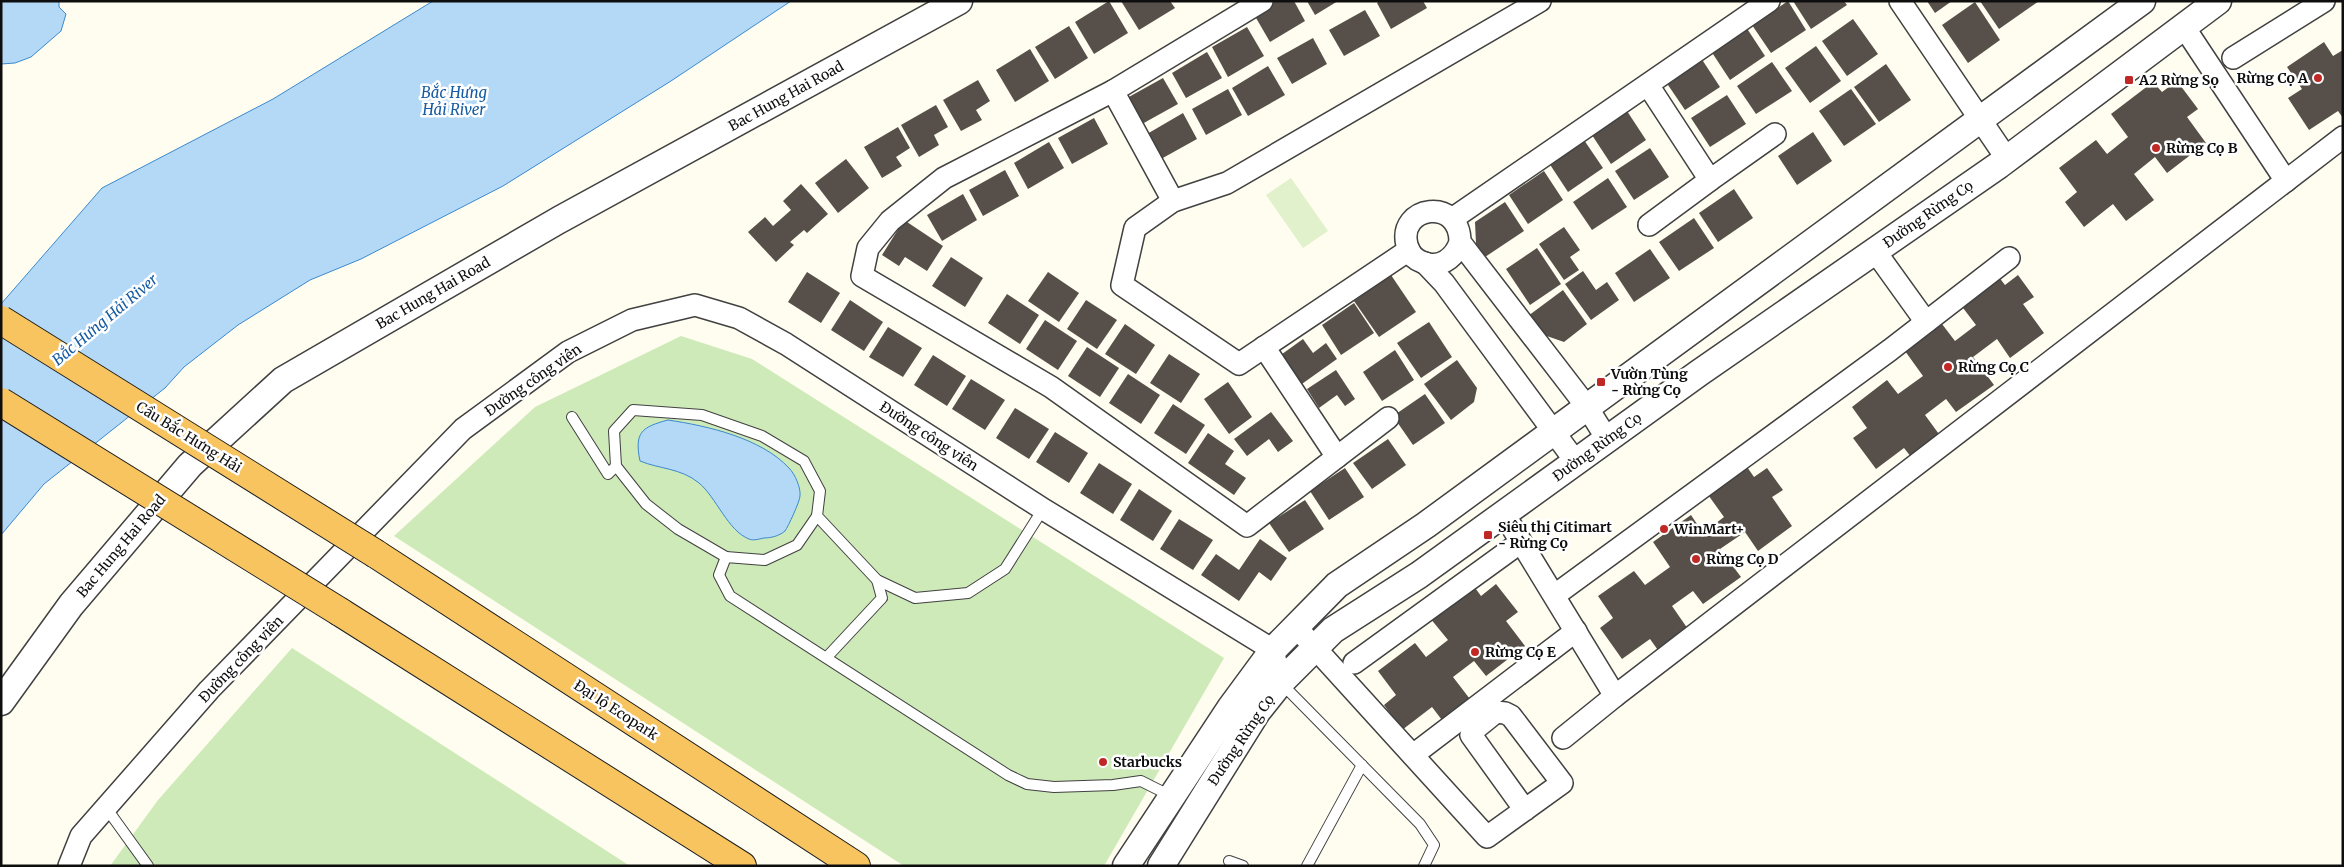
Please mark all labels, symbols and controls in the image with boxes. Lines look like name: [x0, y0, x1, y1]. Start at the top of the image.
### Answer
street label: Bac Hung Hai Road: [725, 57, 847, 135]
place label: Rừng Cọ A: [2236, 69, 2309, 87]
place label: A2 Rừng Sọ: [2138, 71, 2219, 89]
marker: Rừng Cọ A: [2312, 72, 2324, 84]
marker: A2 Rừng Sọ: [2123, 74, 2135, 86]
water label: Bắc Hưng Hải River: [421, 82, 487, 119]
place label: Rừng Cọ B: [2166, 139, 2238, 157]
marker: Rừng Cọ B: [2150, 142, 2162, 154]
street label: Đường Rừng Cọ: [1880, 176, 1976, 252]
street label: Bac Hung Hai Road: [373, 253, 494, 333]
water label: Bắc Hưng Hải River: [47, 269, 162, 369]
street label: Đường công viên: [481, 340, 585, 420]
place label: Rừng Cọ C: [1958, 358, 2029, 376]
marker: Rừng Cọ C: [1942, 361, 1954, 373]
place label: Vườn Tùng - Rừng Cọ: [1610, 365, 1688, 399]
marker: Vườn Tùng - Rừng Cọ: [1595, 376, 1607, 388]
street label: Cầu Bắc Hưng Hải: [133, 396, 246, 477]
street label: Đường công viên: [876, 397, 982, 475]
street label: Đường Rừng Cọ: [1549, 409, 1645, 485]
street label: Bac Hung Hai Road: [73, 490, 170, 601]
place label: Siêu thị Citimart - Rừng Cọ: [1498, 518, 1612, 552]
place label: WinMart+: [1673, 520, 1745, 538]
marker: WinMart+: [1658, 523, 1670, 535]
marker: Siêu thị Citimart - Rừng Cọ: [1482, 529, 1494, 541]
place label: Rừng Cọ D: [1706, 550, 1779, 568]
marker: Rừng Cọ D: [1690, 553, 1702, 565]
street label: Đường công viên: [195, 612, 287, 706]
place label: Rừng Cọ E: [1485, 643, 1556, 661]
marker: Rừng Cọ E: [1469, 646, 1481, 658]
street label: Đại lộ Ecopark: [570, 676, 662, 744]
street label: Đường Rừng Cọ: [1204, 691, 1278, 789]
place label: Starbucks: [1113, 753, 1182, 771]
marker: Starbucks: [1097, 756, 1109, 768]

